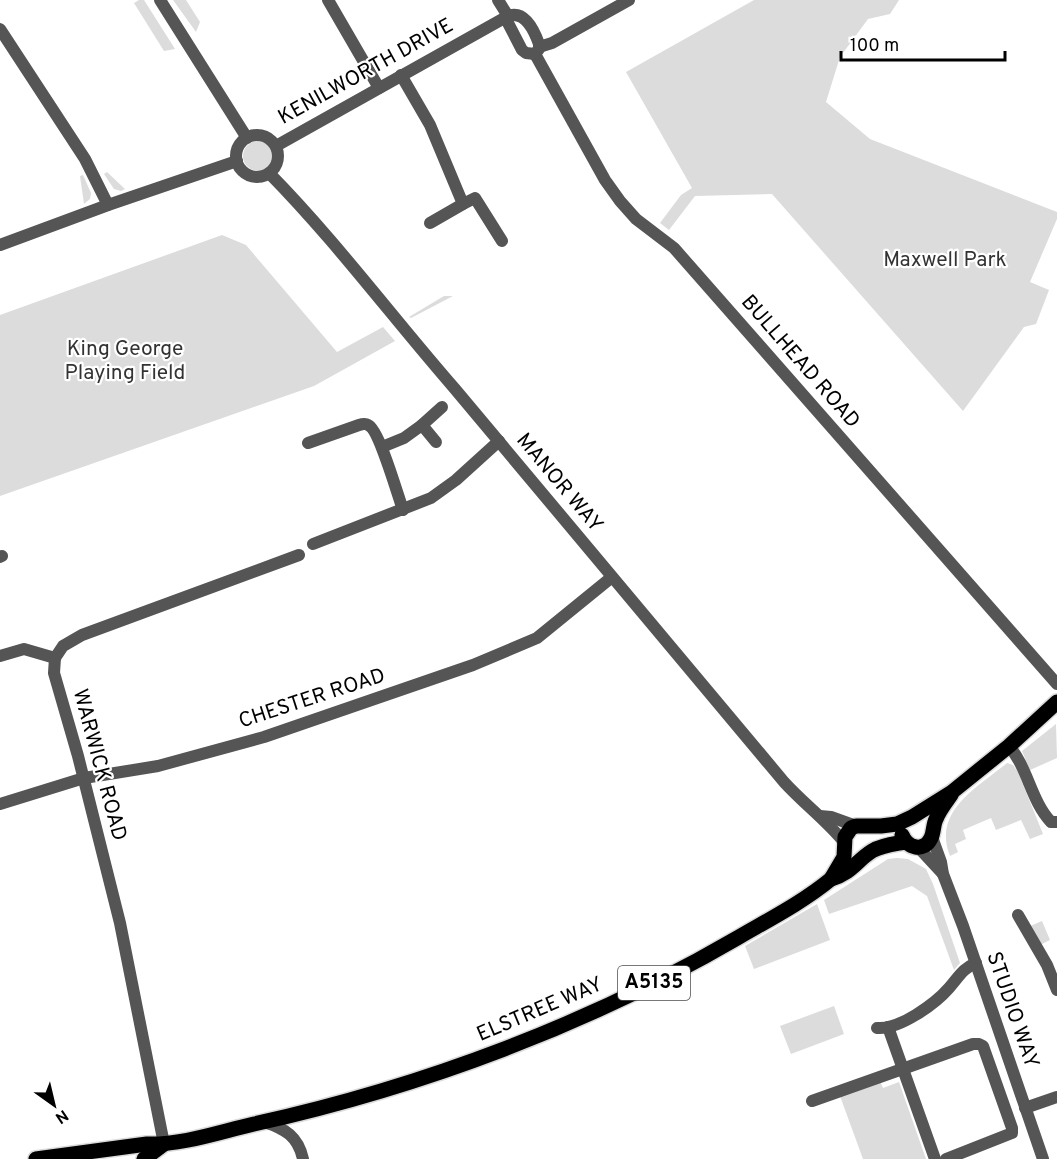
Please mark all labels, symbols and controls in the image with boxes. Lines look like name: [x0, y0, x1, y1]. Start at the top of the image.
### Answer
street label: KENILWORTH DRIVE: [274, 13, 458, 131]
scale bar: [841, 24, 1004, 62]
text: 100 m: [850, 35, 899, 58]
park label: Maxwell Park: [883, 247, 1007, 274]
street label: BULLHEAD ROAD: [735, 290, 865, 434]
park label: King George Playing Field: [65, 336, 185, 387]
street label: MANOR WAY: [510, 428, 608, 538]
street label: CHESTER ROAD: [235, 663, 389, 735]
street label: WARWICK ROAD: [66, 686, 132, 844]
street label: STUDIO WAY: [979, 948, 1045, 1072]
road number: A5135: [618, 966, 690, 1000]
street label: ELSTREE WAY: [473, 971, 607, 1049]
north arrow: [24, 1075, 84, 1135]
text: N: [51, 1104, 72, 1127]

